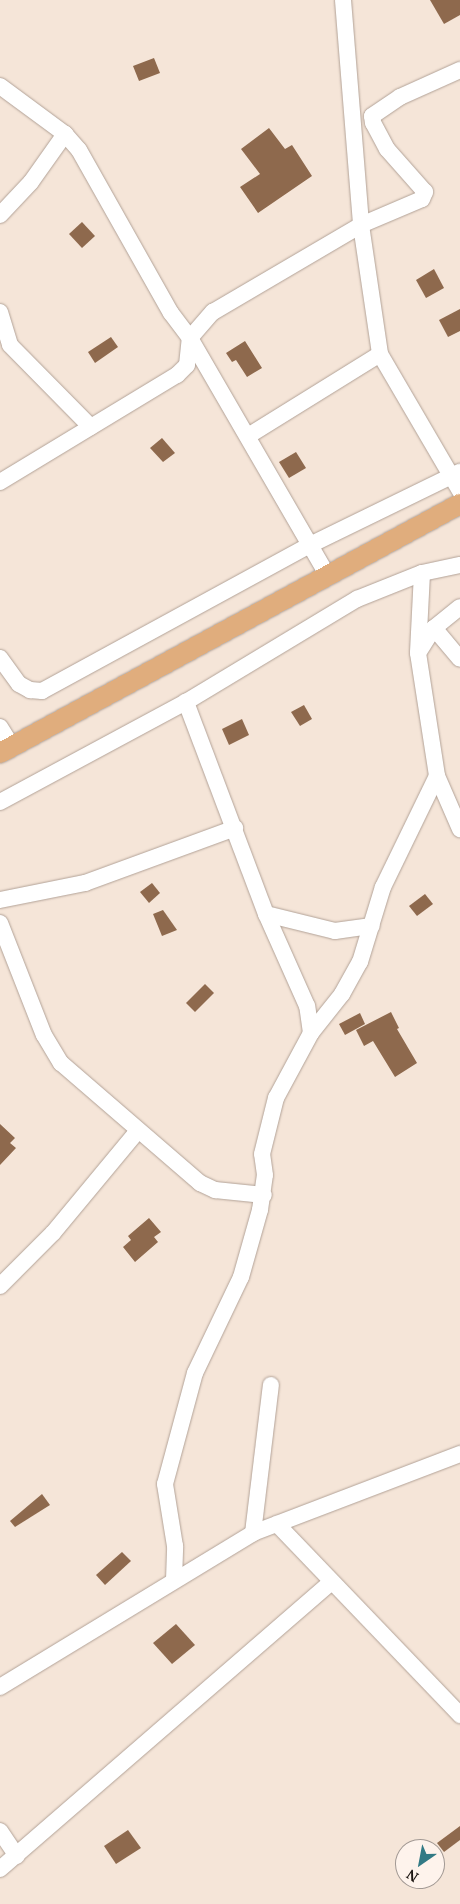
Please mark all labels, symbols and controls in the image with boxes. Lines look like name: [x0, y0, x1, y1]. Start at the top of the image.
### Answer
north arrow: [395, 1839, 445, 1889]
text: N: [402, 1865, 422, 1887]

